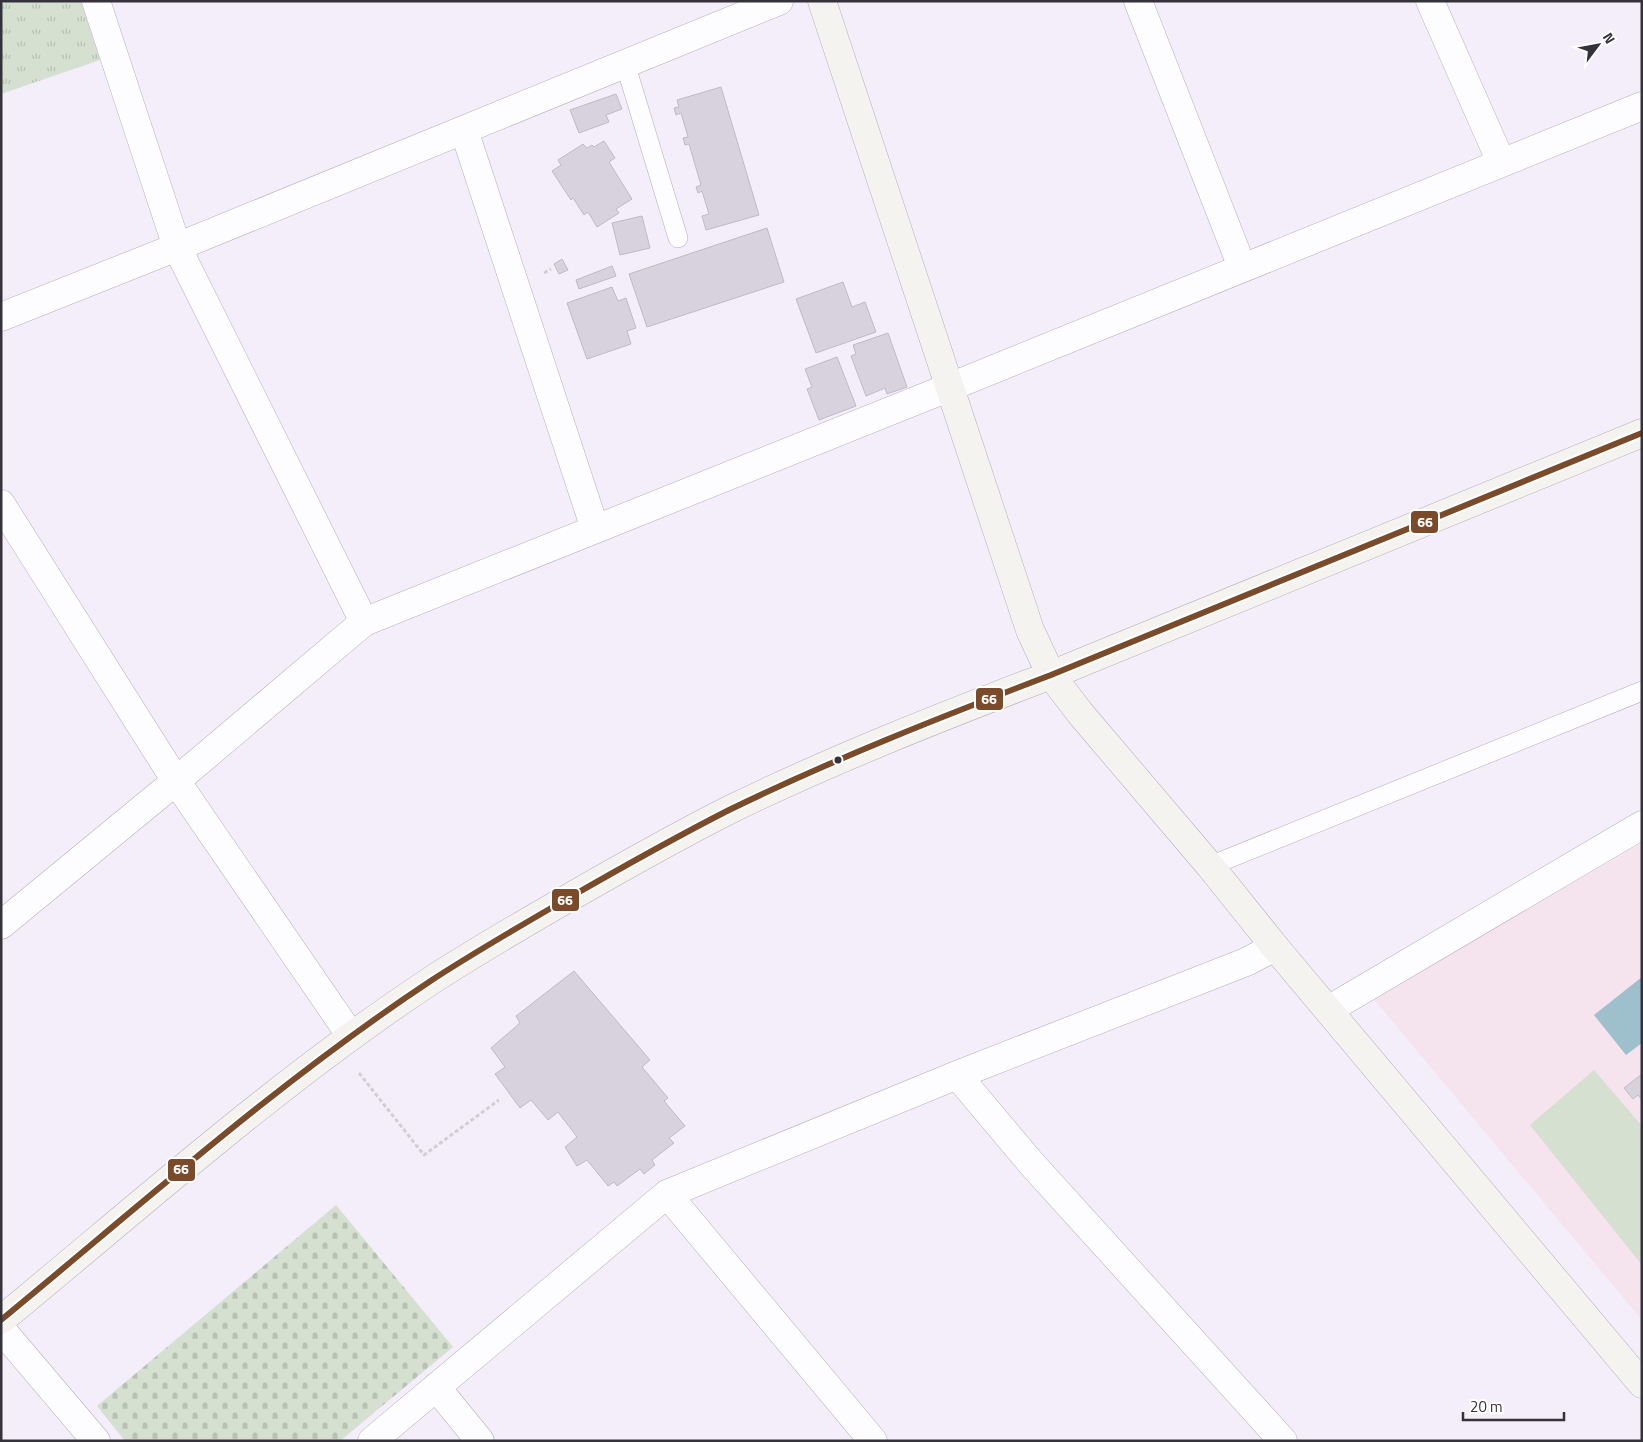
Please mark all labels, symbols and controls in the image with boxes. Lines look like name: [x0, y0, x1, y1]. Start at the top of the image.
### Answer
north arrow: [1573, 20, 1623, 70]
text: N: [1598, 28, 1621, 48]
line badge: 66: [1410, 510, 1439, 534]
text: 66: [1417, 511, 1433, 532]
line badge: 66: [975, 687, 1004, 711]
text: 66: [981, 688, 997, 709]
unlabelled marker: [833, 755, 843, 765]
line badge: 66: [551, 888, 580, 912]
text: 66: [557, 889, 573, 910]
line badge: 66: [167, 1158, 196, 1182]
text: 66: [173, 1158, 189, 1179]
scale bar: [1463, 1390, 1564, 1422]
text: 20 m: [1470, 1395, 1503, 1418]

